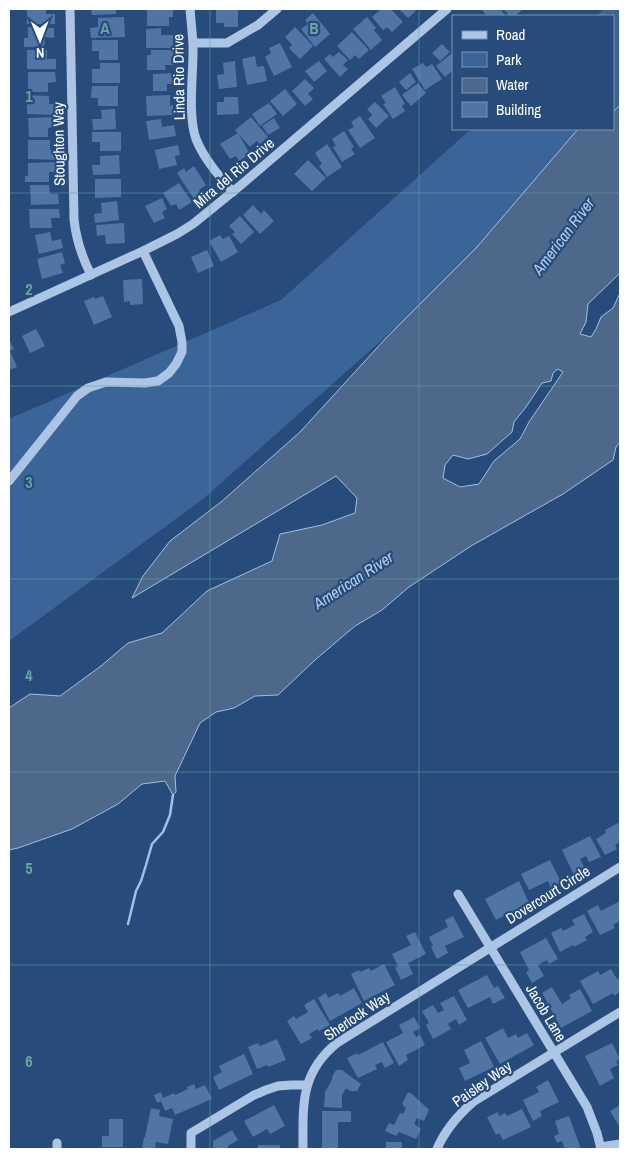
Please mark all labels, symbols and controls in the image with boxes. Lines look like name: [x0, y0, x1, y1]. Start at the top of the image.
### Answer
north arrow: [15, 15, 65, 65]
legend: [452, 15, 614, 130]
text: A: [100, 17, 110, 39]
text: B: [309, 17, 319, 39]
text: Road: [496, 24, 525, 45]
street label: Linda Rio Drive: [167, 34, 190, 120]
text: N: [36, 44, 45, 62]
text: Park: [496, 49, 522, 70]
text: Water: [496, 74, 528, 95]
text: 1: [25, 85, 33, 107]
text: Building: [496, 99, 541, 120]
street label: Stoughton Way: [47, 101, 70, 186]
street label: Mira del Rio Drive: [189, 132, 279, 213]
water label: American River: [526, 192, 600, 280]
text: 2: [25, 278, 33, 300]
text: 3: [25, 471, 33, 493]
water label: American River: [308, 546, 398, 615]
text: 4: [25, 664, 33, 686]
text: 5: [25, 857, 33, 879]
street label: Dovercourt Circle: [502, 860, 594, 929]
street label: Jacob Lane: [521, 980, 572, 1046]
street label: Sherlock Way: [320, 985, 395, 1045]
text: 6: [25, 1050, 33, 1072]
street label: Paisley Way: [448, 1055, 516, 1112]

